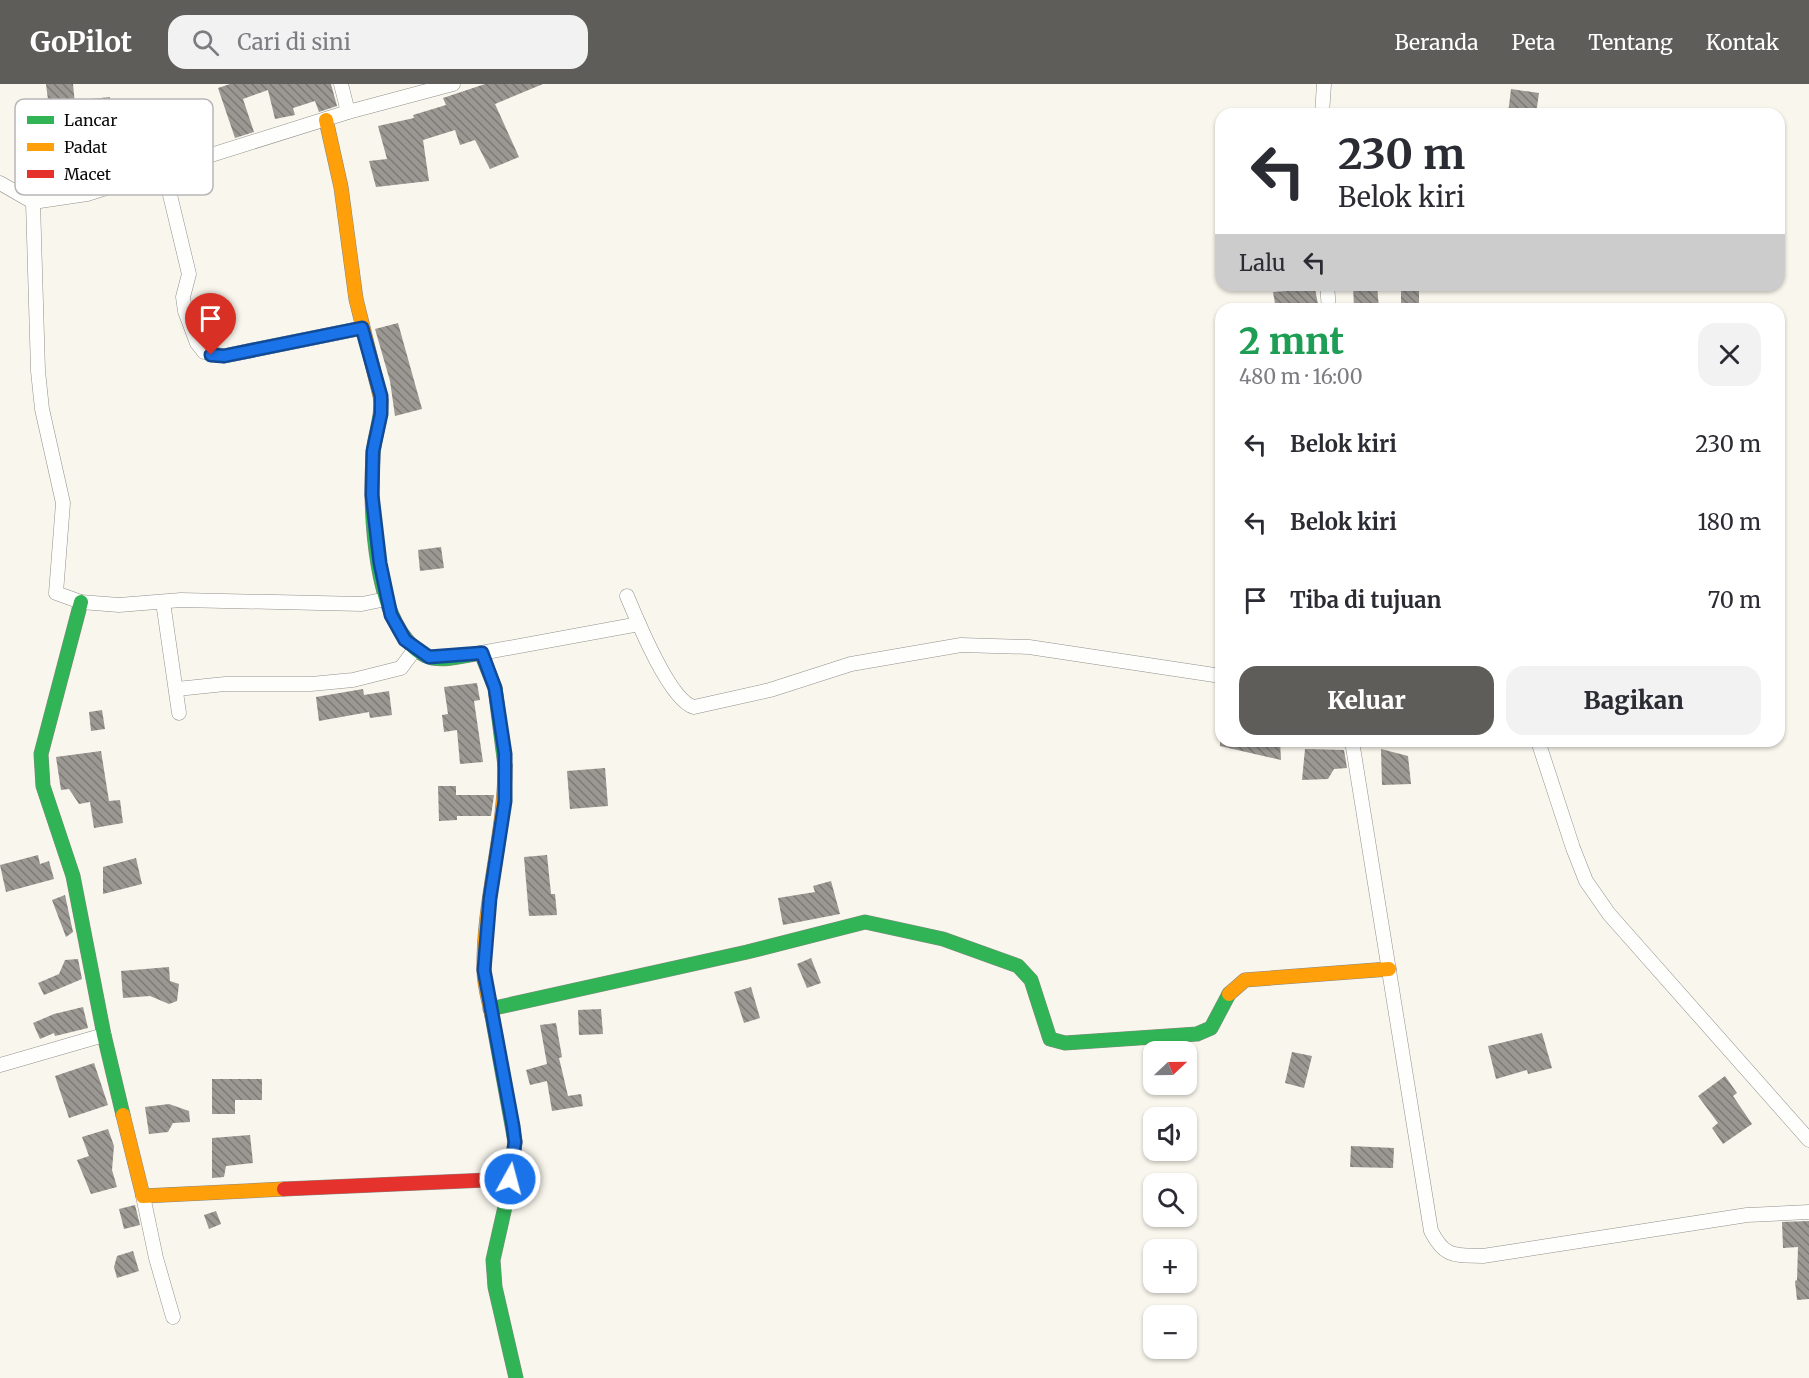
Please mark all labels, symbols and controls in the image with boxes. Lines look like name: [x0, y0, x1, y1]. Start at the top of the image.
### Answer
search box: [168, 15, 588, 69]
text: GoPilot: [30, 24, 132, 60]
icon: search: [189, 26, 222, 59]
text: Cari di sini: [237, 28, 351, 56]
text: Beranda: [1394, 29, 1478, 56]
text: Peta: [1511, 29, 1555, 56]
text: Tentang: [1588, 29, 1673, 56]
text: Kontak: [1706, 29, 1779, 56]
legend: [15, 99, 213, 195]
text: Lancar: [64, 110, 117, 130]
text: 230 m: [1338, 128, 1465, 180]
icon: left: [1239, 132, 1317, 210]
text: Padat: [64, 137, 108, 157]
text: Macet: [64, 164, 112, 184]
text: Belok kiri: [1338, 180, 1465, 214]
icon: left: [1298, 246, 1331, 279]
text: Lalu: [1239, 249, 1286, 277]
pin: [185, 293, 236, 355]
icon: arrive: [194, 302, 227, 335]
text: 2 mnt: [1239, 319, 1344, 364]
button: close: [1698, 323, 1761, 386]
text: 480 m · 16:00: [1239, 364, 1363, 389]
icon: left: [1239, 428, 1272, 461]
text: Belok kiri: [1290, 430, 1397, 458]
text: 230 m: [1695, 430, 1761, 458]
icon: left: [1239, 506, 1272, 539]
text: Belok kiri: [1290, 508, 1397, 536]
text: 180 m: [1697, 508, 1761, 536]
icon: arrive: [1239, 584, 1272, 617]
text: Tiba di tujuan: [1290, 586, 1441, 614]
text: 70 m: [1708, 586, 1761, 614]
button: Keluar: [1239, 666, 1494, 735]
button: Bagikan: [1506, 666, 1761, 735]
north arrow: [1143, 1041, 1197, 1095]
map controls: [1143, 1041, 1197, 1359]
button: sound: [1143, 1107, 1197, 1161]
position arrow: [478, 1147, 542, 1211]
button: search: [1143, 1173, 1197, 1227]
button: +: [1143, 1239, 1197, 1293]
button: −: [1143, 1305, 1197, 1359]

